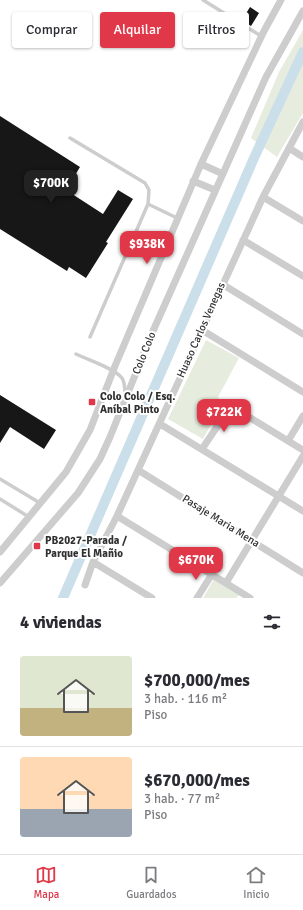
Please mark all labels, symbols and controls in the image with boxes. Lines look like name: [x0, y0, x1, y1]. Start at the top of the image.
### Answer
chip: Comprar: [12, 12, 92, 48]
chip: Alquilar: [100, 12, 175, 48]
chip: Filtros: [183, 12, 249, 48]
pin: $700K: [23, 170, 79, 204]
text: $700K: [33, 175, 69, 191]
pin: $938K: [119, 231, 175, 265]
text: $938K: [129, 236, 165, 252]
street label: Huaso Carlos Venegas: [174, 280, 228, 380]
street label: Colo Colo: [130, 330, 158, 376]
place label: Colo Colo / Esq. Aníbal Pinto: [100, 390, 175, 416]
marker: Colo Colo / Esq. Aníbal Pinto: [87, 397, 97, 407]
pin: $722K: [196, 399, 252, 433]
text: $722K: [206, 404, 242, 420]
street label: Pasaje Maria Mena: [180, 492, 262, 550]
place label: PB2027-Parada / Parque El Mañio: [45, 534, 127, 560]
marker: PB2027-Parada / Parque El Mañio: [32, 541, 42, 551]
pin: $670K: [168, 547, 224, 581]
text: $670K: [178, 552, 214, 568]
icon: filters: [261, 611, 283, 633]
text: 4 viviendas: [20, 612, 102, 633]
text: $700,000/mes: [144, 670, 250, 691]
icon: home: [52, 672, 100, 720]
text: 3 hab. · 116 m²: [144, 691, 227, 707]
text: Piso: [144, 707, 167, 723]
text: $670,000/mes: [144, 770, 250, 791]
icon: home: [52, 773, 100, 821]
text: 3 hab. · 77 m²: [144, 791, 220, 807]
text: Piso: [144, 807, 167, 823]
tab: Mapa: [33, 864, 59, 901]
tab: Guardados: [126, 864, 176, 901]
tab: Inicio: [243, 864, 270, 901]

